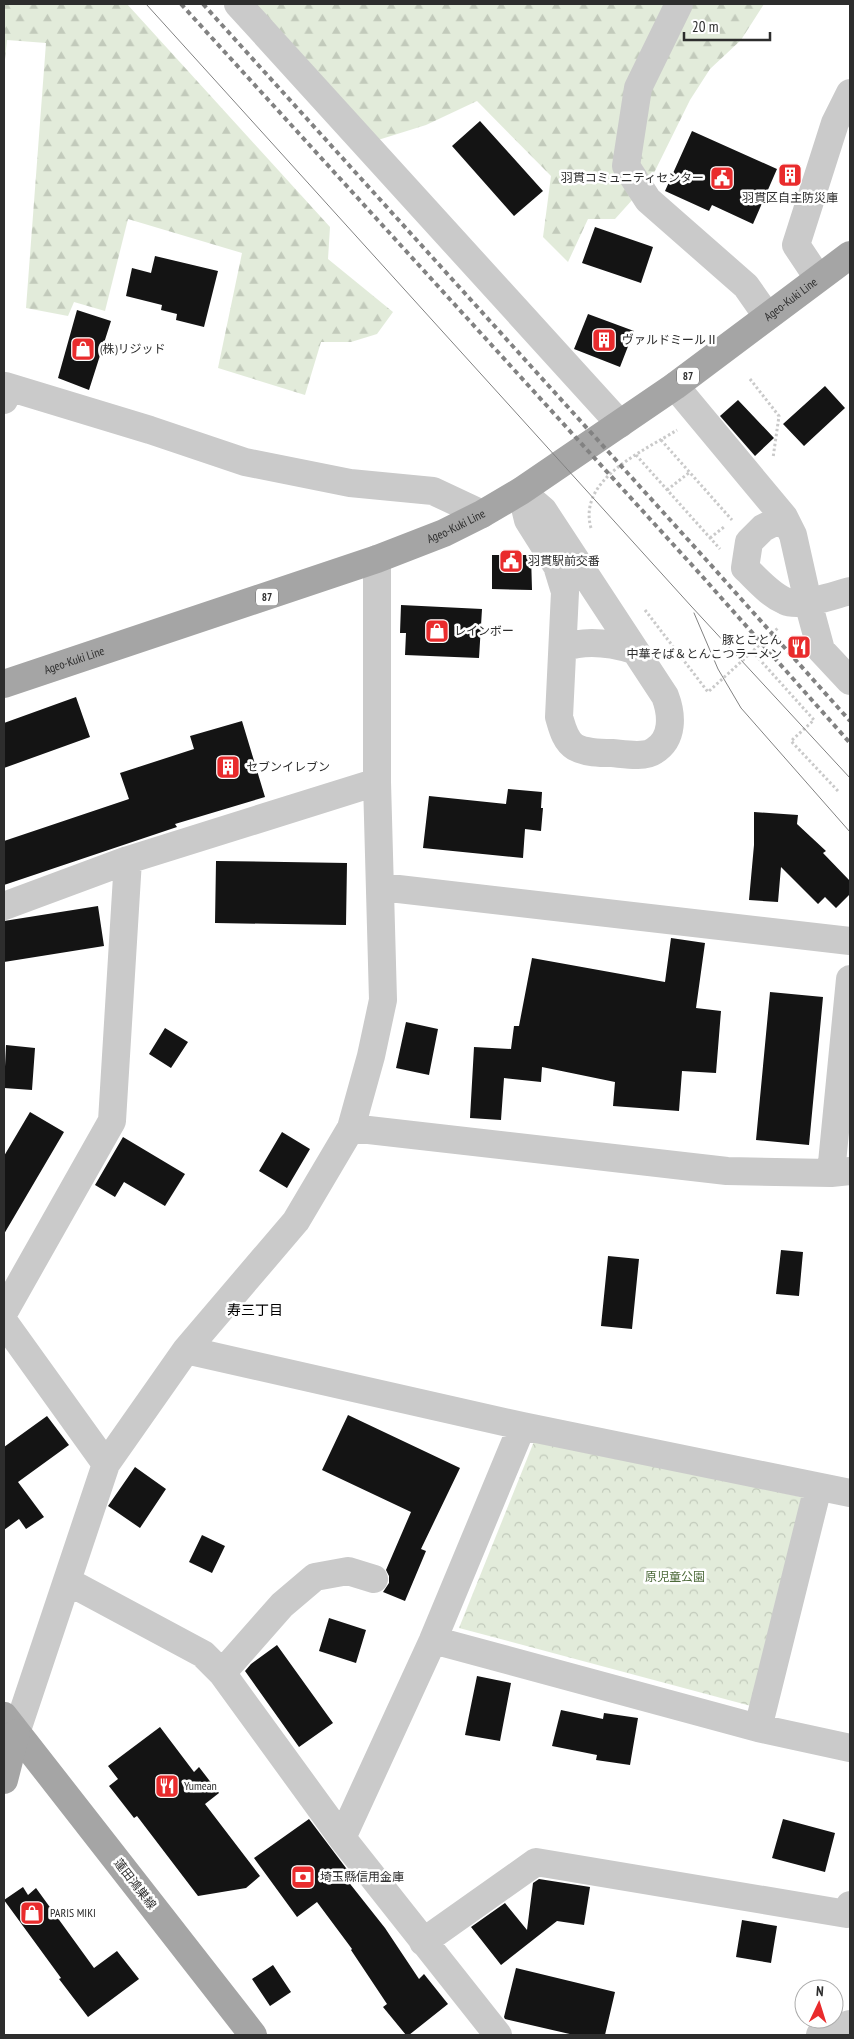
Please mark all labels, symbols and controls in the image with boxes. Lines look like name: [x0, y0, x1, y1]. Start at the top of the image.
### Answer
scale bar: [684, 10, 770, 42]
text: 20 m: [692, 17, 718, 36]
building icon: 羽貫区自主防災庫: [777, 162, 803, 188]
public building icon: 羽貫コミュニティセンター: [709, 165, 735, 191]
place label: 羽貫コミュニティセンター: [561, 170, 704, 185]
place label: 羽貫区自主防災庫: [742, 190, 838, 205]
street label: Ageo-Kuki Line: [761, 274, 820, 324]
building icon: ヴァルドミールⅡ: [591, 327, 617, 353]
place label: ヴァルドミールⅡ: [622, 332, 718, 347]
shop icon: (株)リジッド: [70, 336, 96, 362]
place label: (株)リジッド: [100, 341, 166, 356]
road number: 87: [677, 368, 699, 384]
street label: Ageo-Kuki Line: [425, 506, 488, 546]
public building icon: 羽貫駅前交番: [498, 548, 524, 574]
place label: 羽貫駅前交番: [528, 553, 600, 568]
road number: 87: [256, 588, 278, 606]
shop icon: レインボー: [424, 618, 450, 644]
place label: レインボー: [454, 623, 514, 638]
place label: 豚とことん 中華そば＆とんこつラーメン: [626, 632, 782, 661]
restaurant icon: 豚とことん 中華そば＆とんこつラーメン: [786, 634, 812, 660]
street label: Ageo-Kuki Line: [42, 643, 106, 677]
building icon: セブンイレブン: [215, 754, 241, 780]
place label: セブンイレブン: [246, 759, 330, 774]
district label: 寿三丁目: [227, 1301, 283, 1319]
park label: 原児童公園: [645, 1569, 705, 1584]
restaurant icon: Yumean: [154, 1773, 180, 1799]
place label: Yumean: [184, 1778, 217, 1793]
street label: 蓮田鴻巣線: [111, 1855, 160, 1912]
bank icon: 埼玉縣信用金庫: [290, 1864, 316, 1890]
place label: 埼玉縣信用金庫: [320, 1869, 404, 1884]
shop icon: PARIS MIKI: [19, 1900, 45, 1926]
place label: PARIS MIKI: [50, 1905, 96, 1920]
north arrow: [794, 1979, 844, 2029]
text: N: [816, 1982, 824, 2000]

